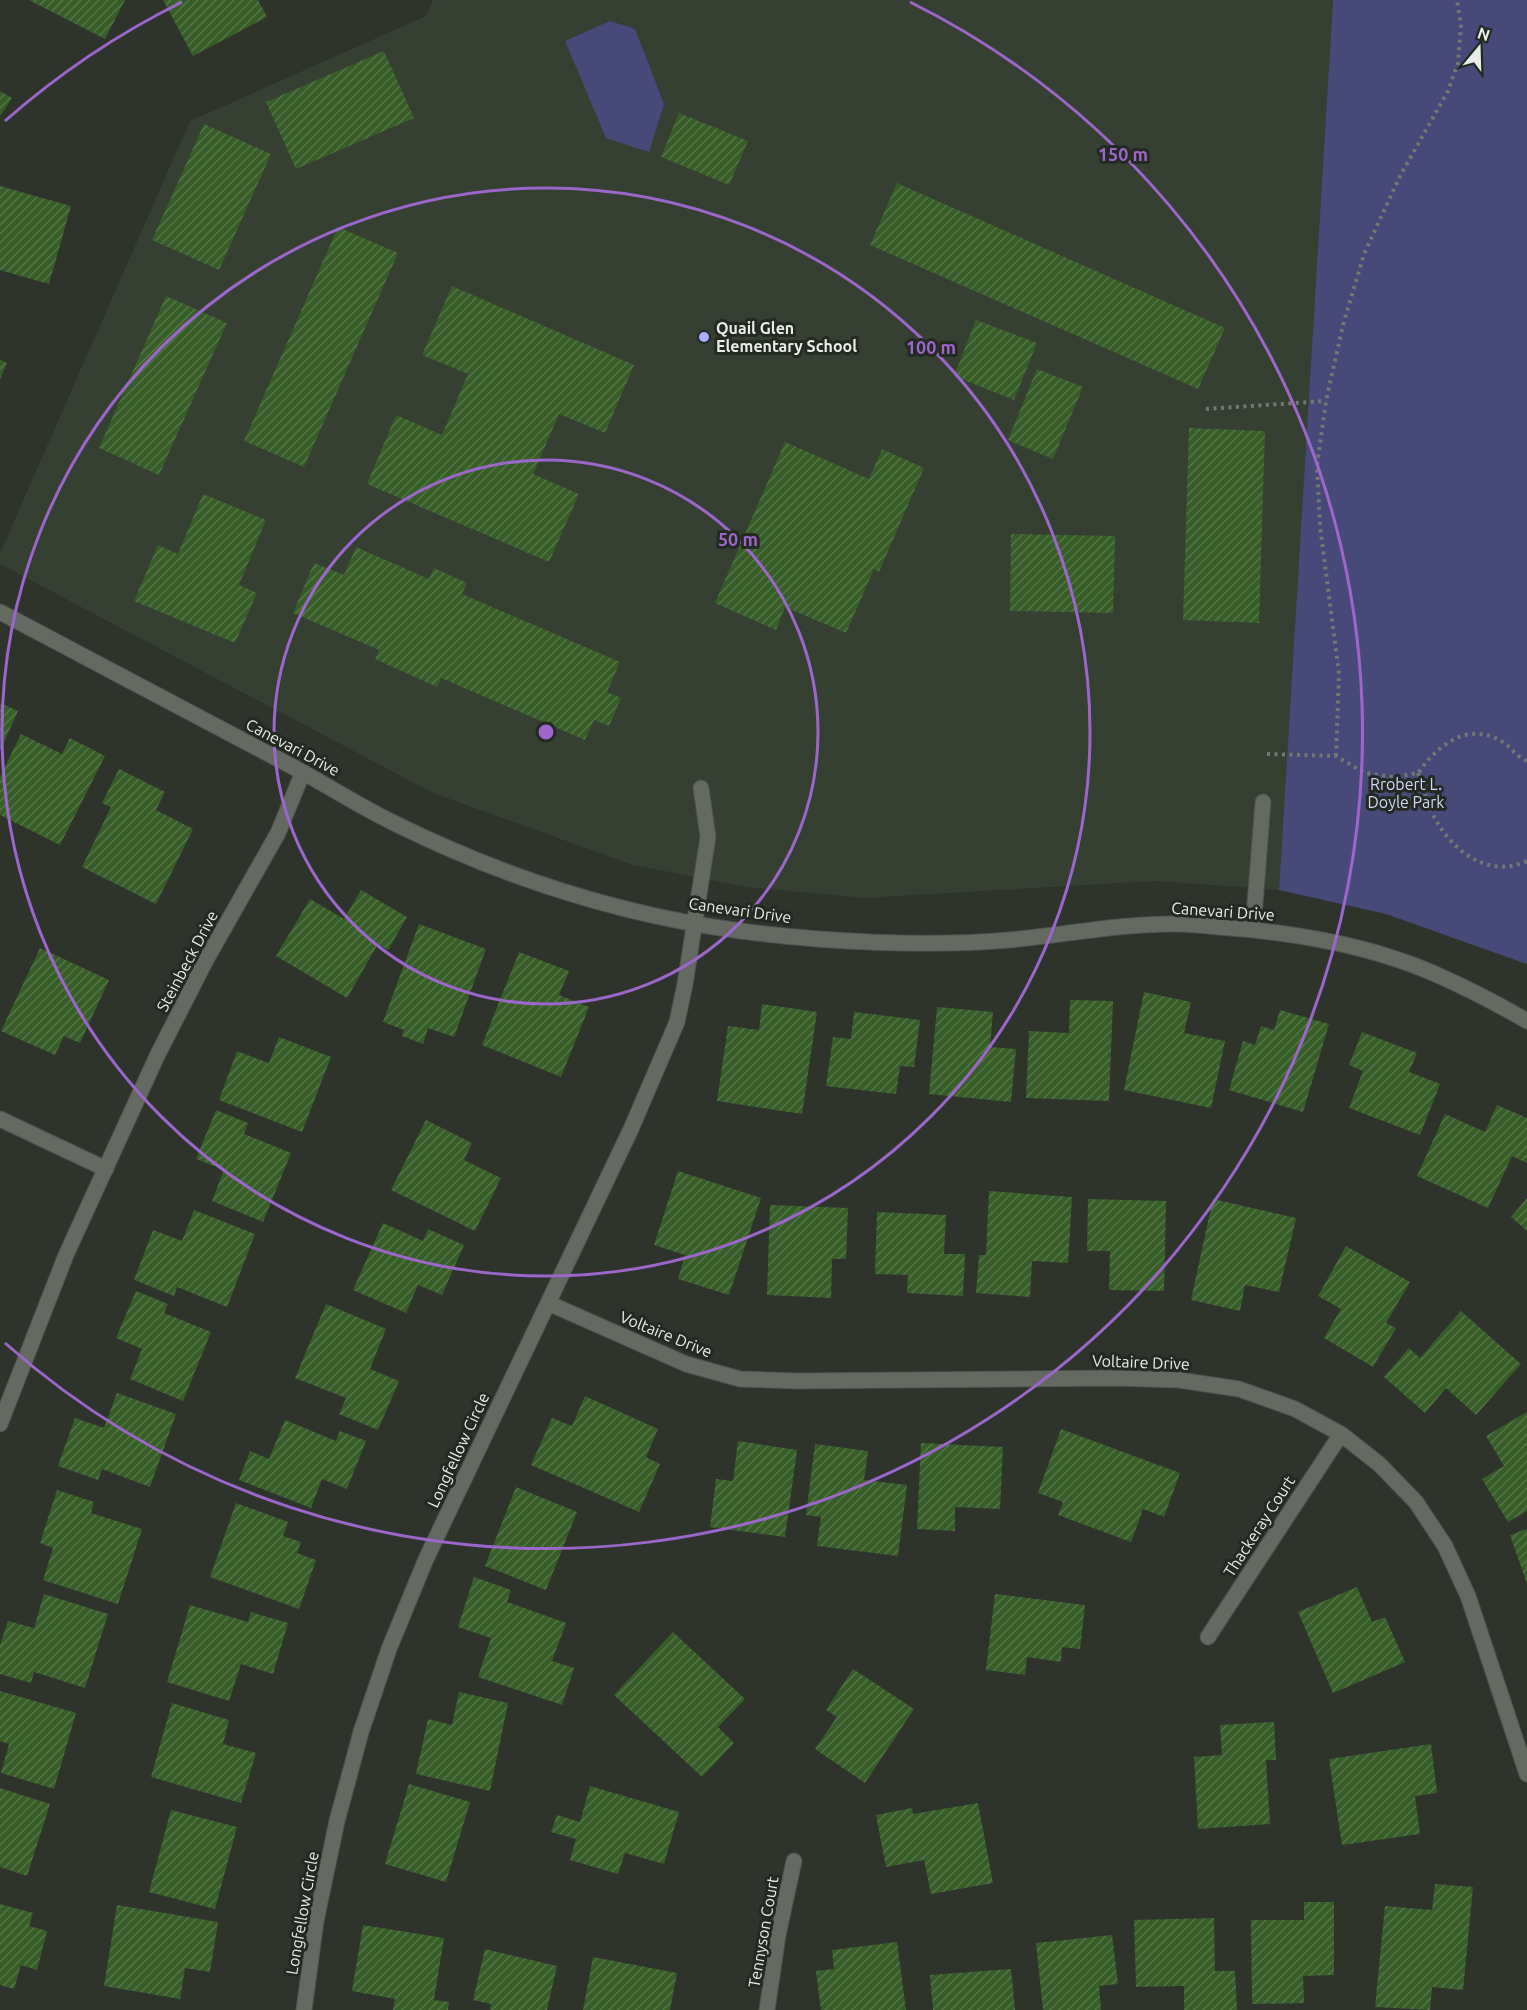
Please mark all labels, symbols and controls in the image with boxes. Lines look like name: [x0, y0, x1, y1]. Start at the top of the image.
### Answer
north arrow: [1449, 18, 1509, 78]
text: N: [1475, 23, 1492, 44]
text: 150 m: [1098, 144, 1148, 164]
place label: Quail Glen Elementary School: [716, 319, 857, 355]
marker: Quail Glen Elementary School: [697, 330, 711, 344]
text: 100 m: [906, 337, 956, 357]
text: 50 m: [718, 529, 758, 549]
street label: Canevari Drive: [243, 715, 343, 779]
centre of rings: [536, 722, 556, 742]
park label: Rrobert L. Doyle Park: [1368, 775, 1444, 811]
street label: Canevari Drive: [688, 894, 792, 926]
street label: Canevari Drive: [1171, 898, 1275, 924]
street label: Steinbeck Drive: [153, 907, 221, 1015]
street label: Voltaire Drive: [617, 1307, 715, 1361]
street label: Voltaire Drive: [1092, 1351, 1190, 1373]
street label: Longfellow Circle: [423, 1390, 493, 1510]
street label: Thackeray Court: [1220, 1472, 1299, 1580]
street label: Longfellow Circle: [282, 1850, 322, 1976]
street label: Tennyson Court: [744, 1874, 782, 1989]

